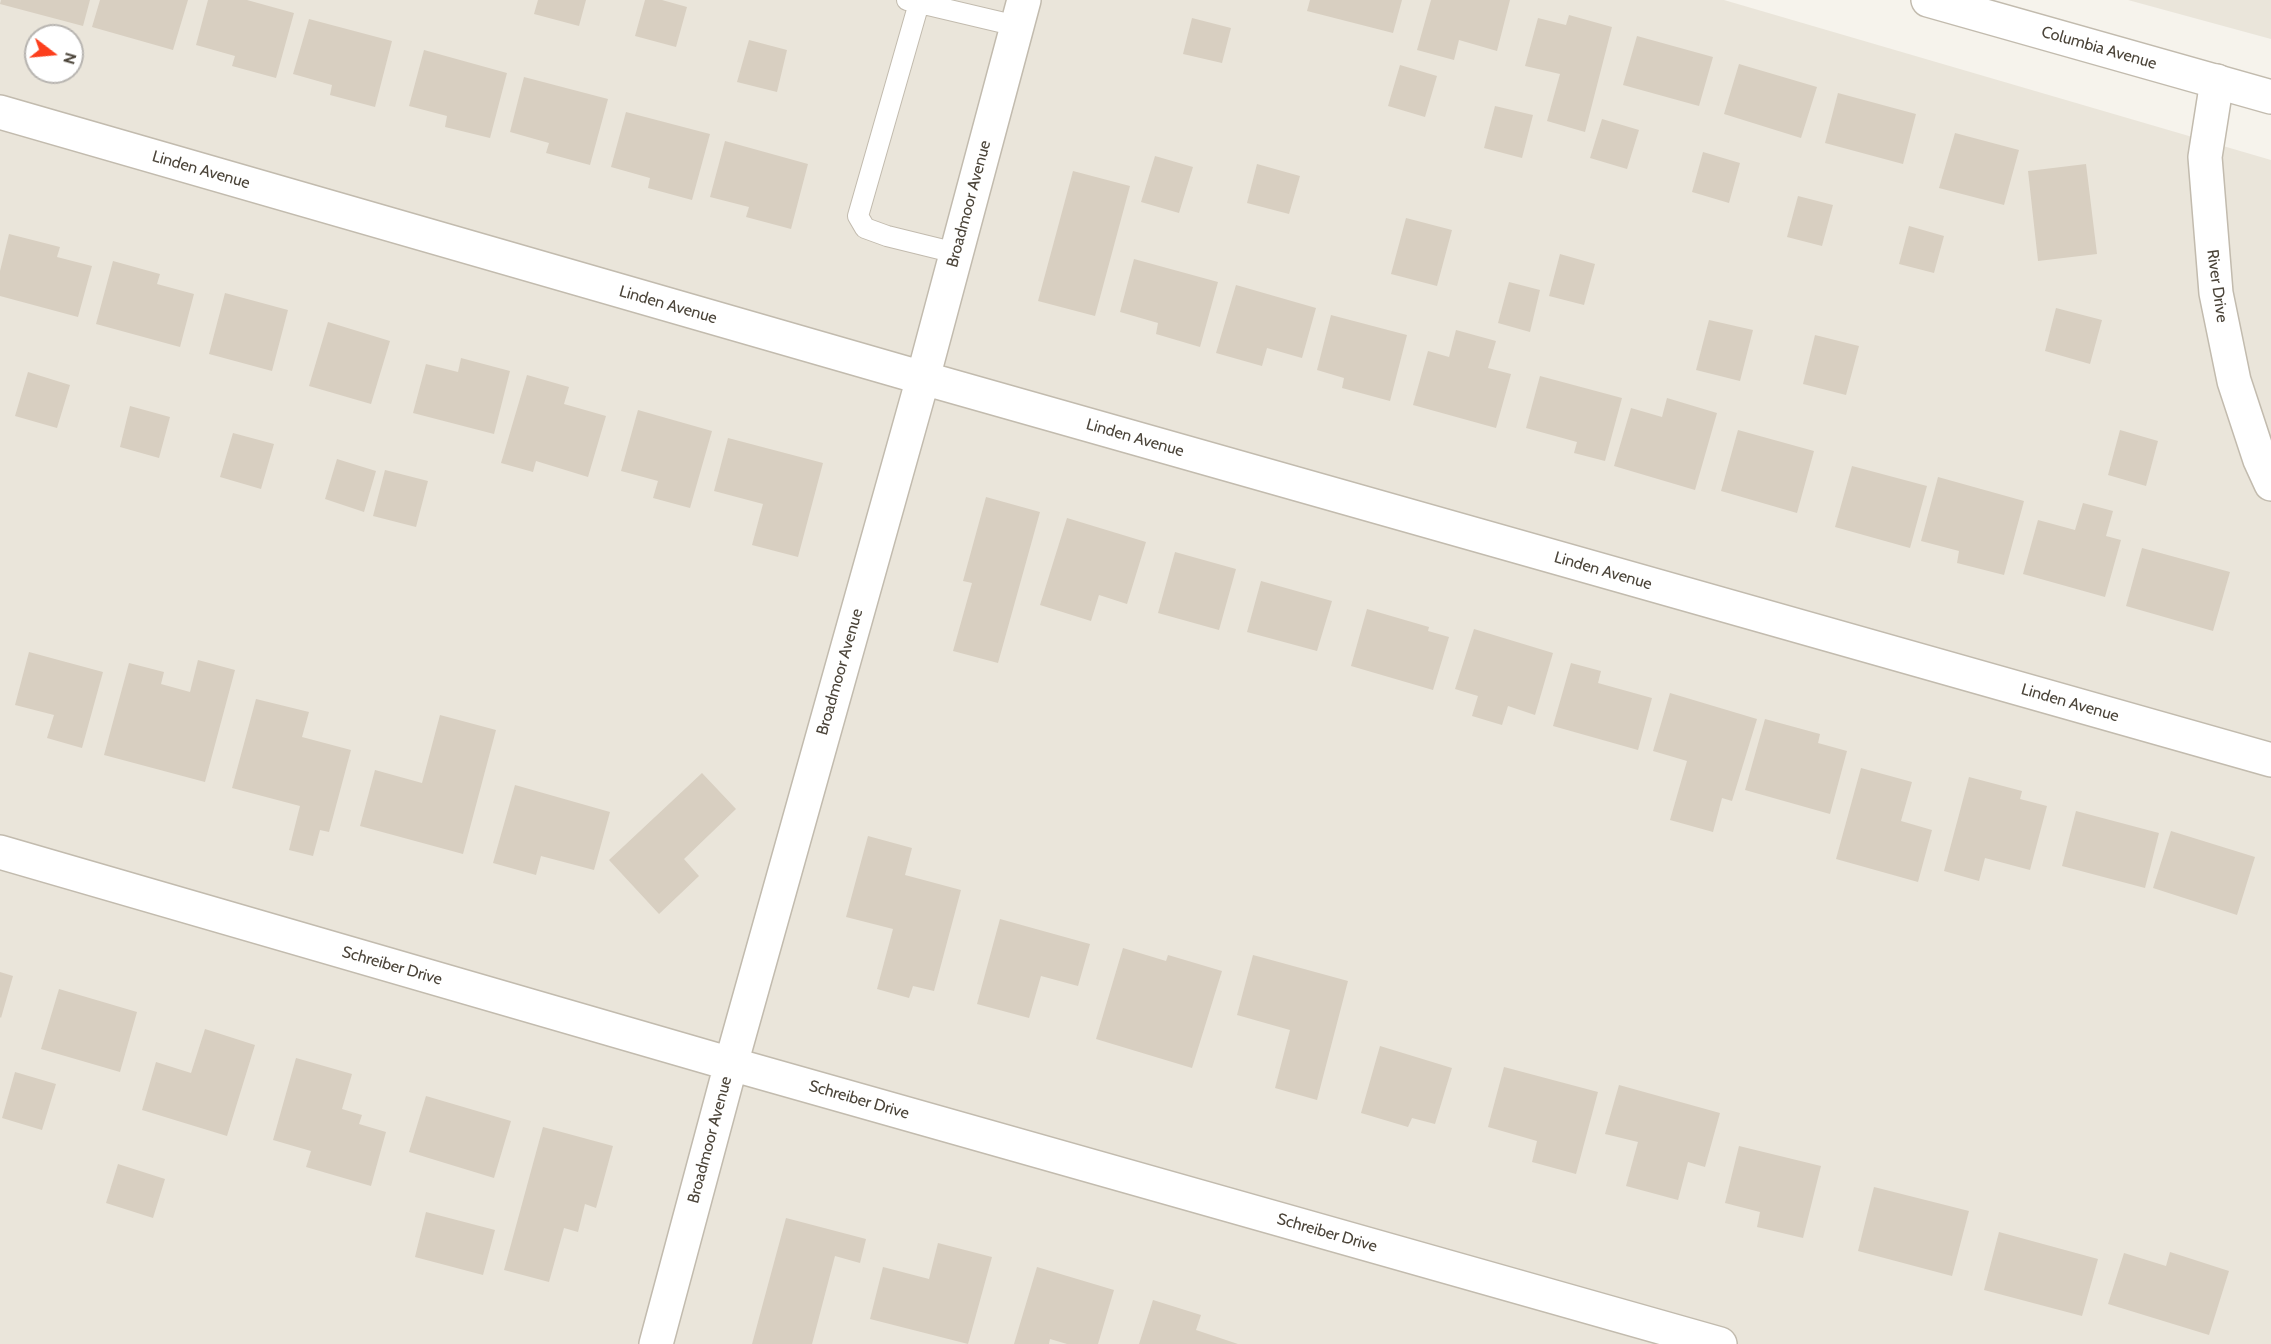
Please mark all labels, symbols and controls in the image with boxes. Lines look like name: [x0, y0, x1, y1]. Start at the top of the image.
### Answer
street label: Columbia Avenue: [2039, 22, 2159, 74]
north arrow: [24, 24, 84, 84]
text: N: [59, 50, 81, 67]
street label: Broadmoor Avenue: [943, 138, 995, 270]
street label: Linden Avenue: [150, 147, 252, 193]
street label: River Drive: [2202, 248, 2232, 324]
street label: Linden Avenue: [617, 282, 719, 328]
street label: Linden Avenue: [1084, 415, 1186, 461]
street label: Linden Avenue: [1552, 548, 1654, 594]
street label: Broadmoor Avenue: [813, 607, 867, 737]
street label: Linden Avenue: [2019, 680, 2121, 726]
street label: Schreiber Drive: [340, 943, 444, 989]
street label: Broadmoor Avenue: [684, 1074, 736, 1206]
street label: Schreiber Drive: [807, 1077, 911, 1123]
street label: Schreiber Drive: [1275, 1210, 1379, 1256]

